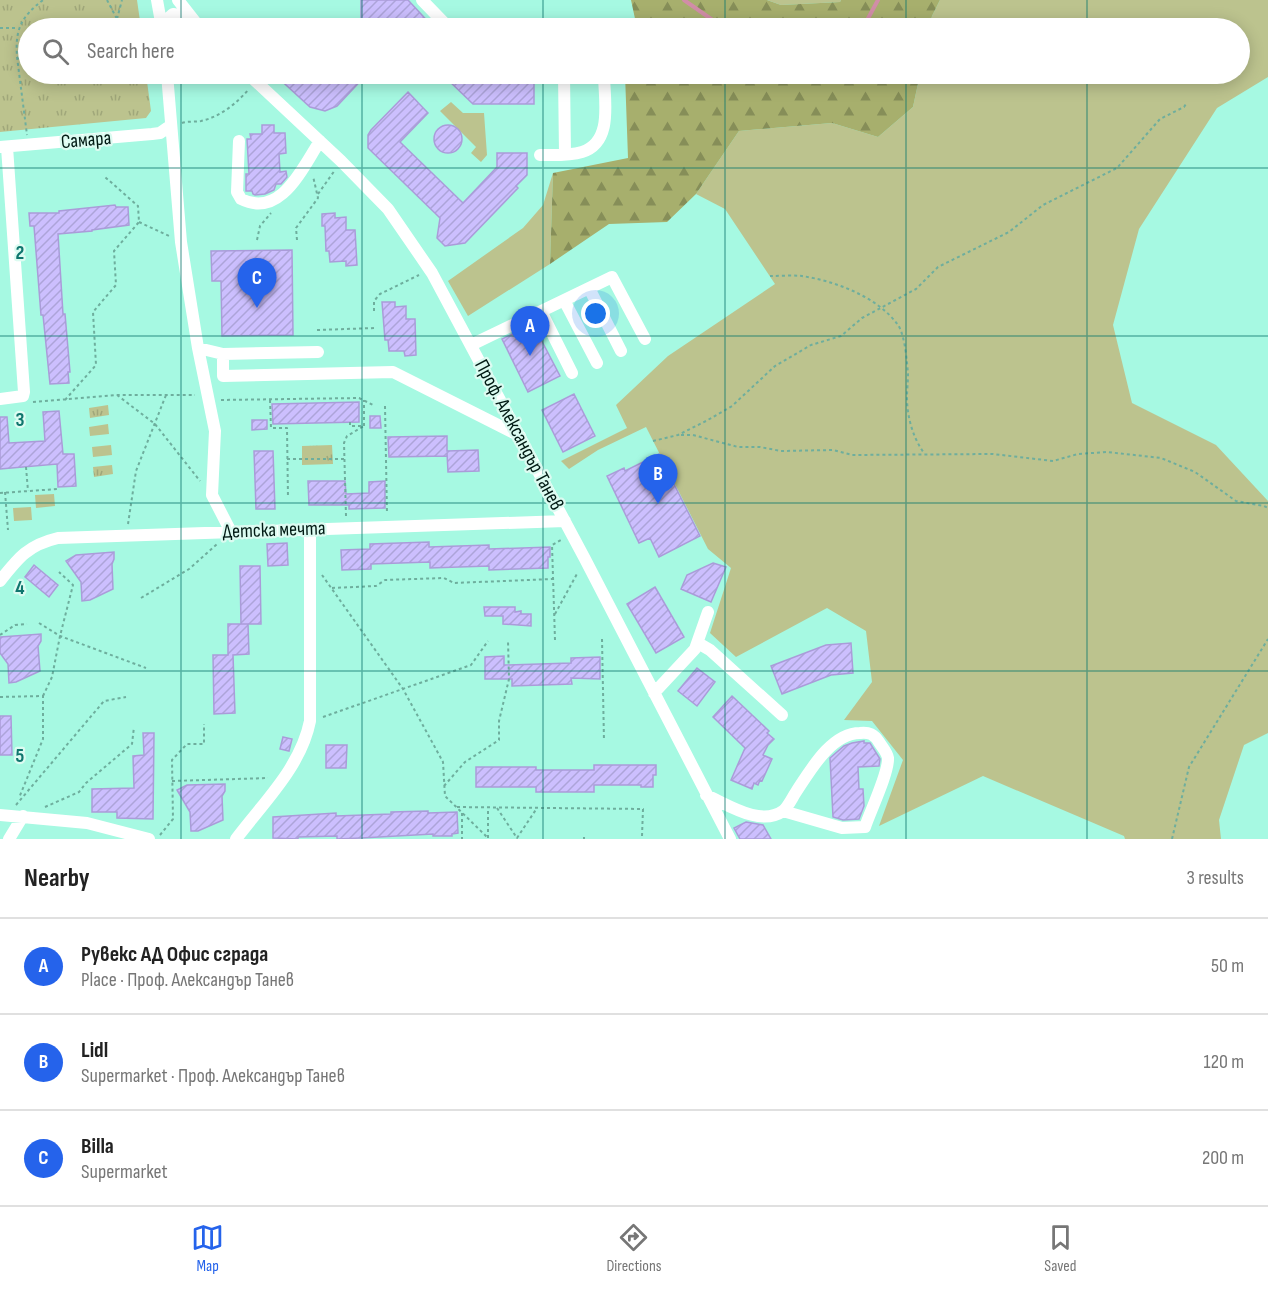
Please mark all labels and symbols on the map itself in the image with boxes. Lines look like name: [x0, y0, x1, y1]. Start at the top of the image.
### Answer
street label: Самара: [60, 126, 112, 154]
text: 2: [16, 241, 24, 265]
pin: C: [238, 258, 276, 308]
your location: [581, 299, 610, 328]
pin: A: [510, 306, 550, 356]
street label: Проф. Александър Танев: [469, 356, 569, 514]
text: 3: [16, 408, 25, 432]
pin: B: [638, 454, 678, 504]
street label: Детска мечта: [222, 516, 326, 544]
text: 4: [15, 576, 25, 600]
text: 5: [16, 744, 25, 768]

